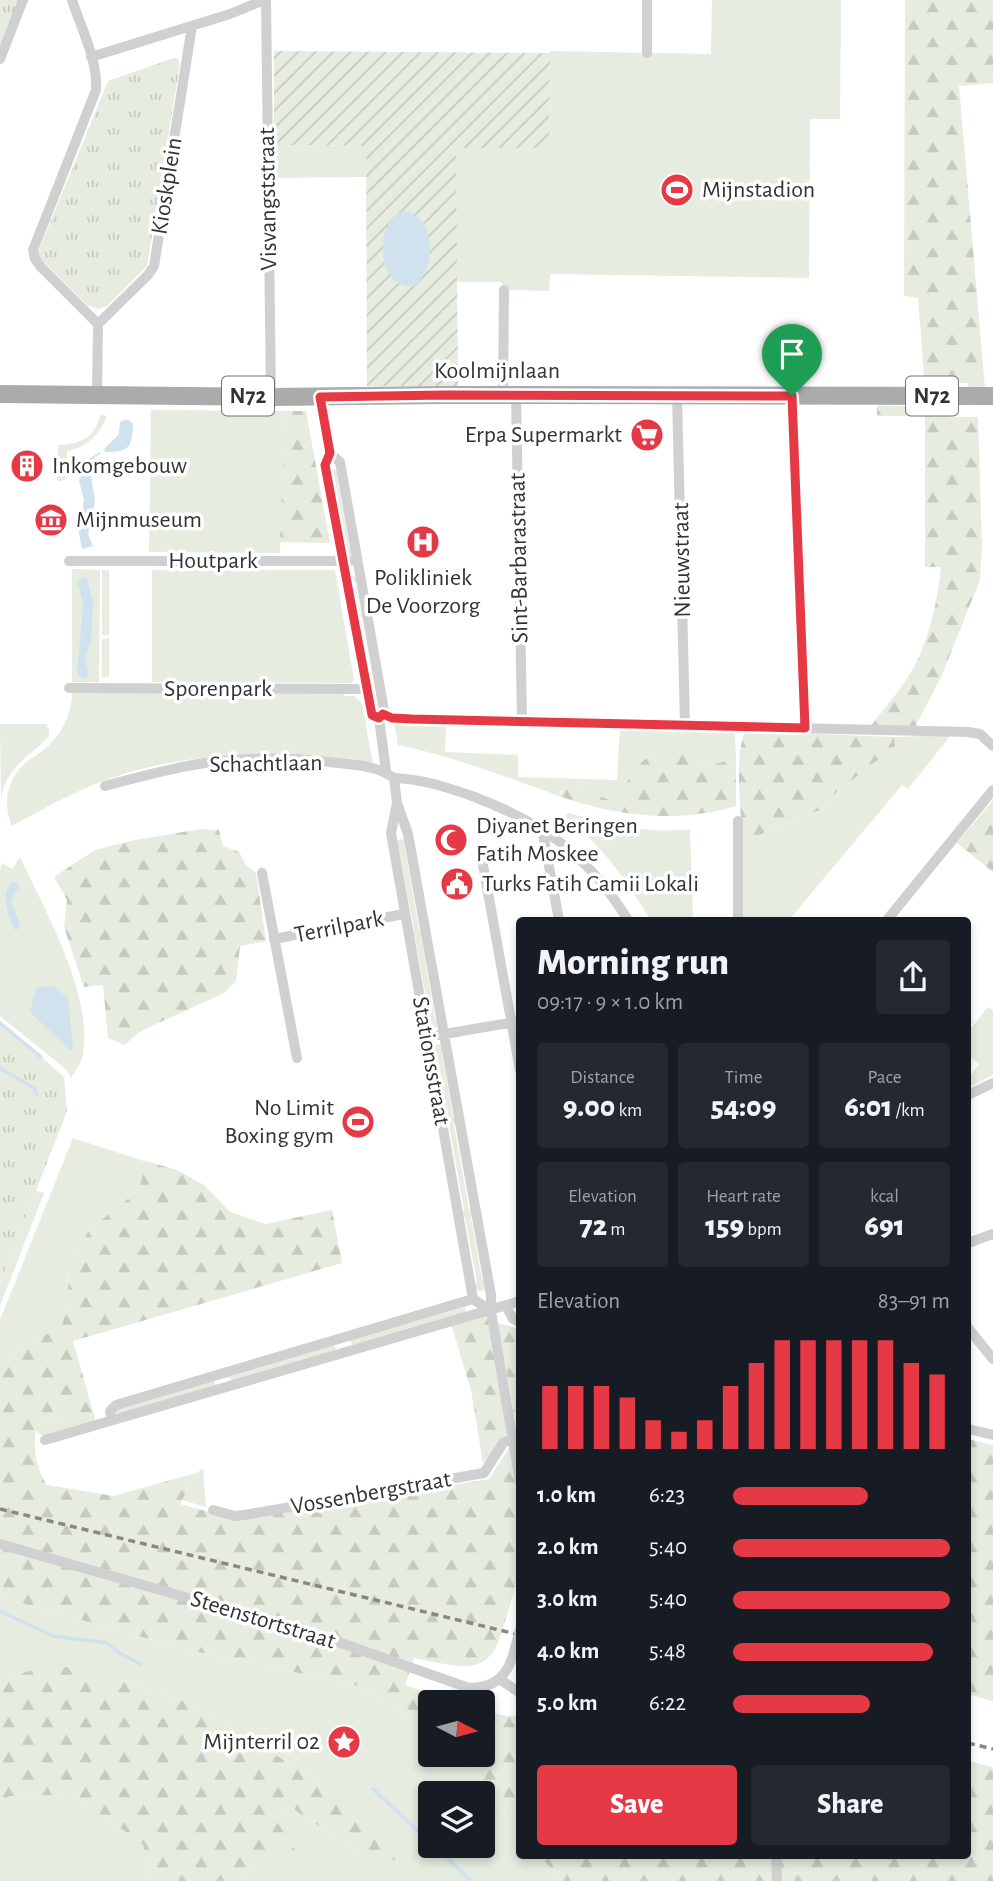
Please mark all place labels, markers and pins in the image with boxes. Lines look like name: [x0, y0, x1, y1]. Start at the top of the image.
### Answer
sports icon: Mijnstadion: [658, 171, 696, 209]
place label: Mijnstadion: [702, 178, 815, 202]
pin: [762, 324, 822, 396]
supermarket icon: Erpa Supermarkt: [628, 416, 666, 454]
place label: Erpa Supermarkt: [465, 423, 622, 447]
building icon: Inkomgebouw: [8, 447, 46, 485]
place label: Inkomgebouw: [52, 454, 187, 478]
museum icon: Mijnmuseum: [32, 501, 70, 539]
place label: Mijnmuseum: [76, 508, 202, 532]
hospital icon: Polikliniek De Voorzorg: [404, 523, 442, 561]
place label: Polikliniek De Voorzorg: [366, 566, 481, 618]
place label: Diyanet Beringen Fatih Moskee: [476, 814, 638, 866]
mosque icon: Diyanet Beringen Fatih Moskee: [432, 821, 470, 859]
public building icon: Turks Fatih Camii Lokali: [438, 865, 476, 903]
place label: Turks Fatih Camii Lokali: [482, 872, 699, 896]
place label: No Limit Boxing gym: [225, 1096, 334, 1148]
sports icon: No Limit Boxing gym: [339, 1103, 377, 1141]
place icon: Mijnterril 02: [325, 1723, 363, 1761]
place label: Mijnterril 02: [203, 1730, 320, 1754]

